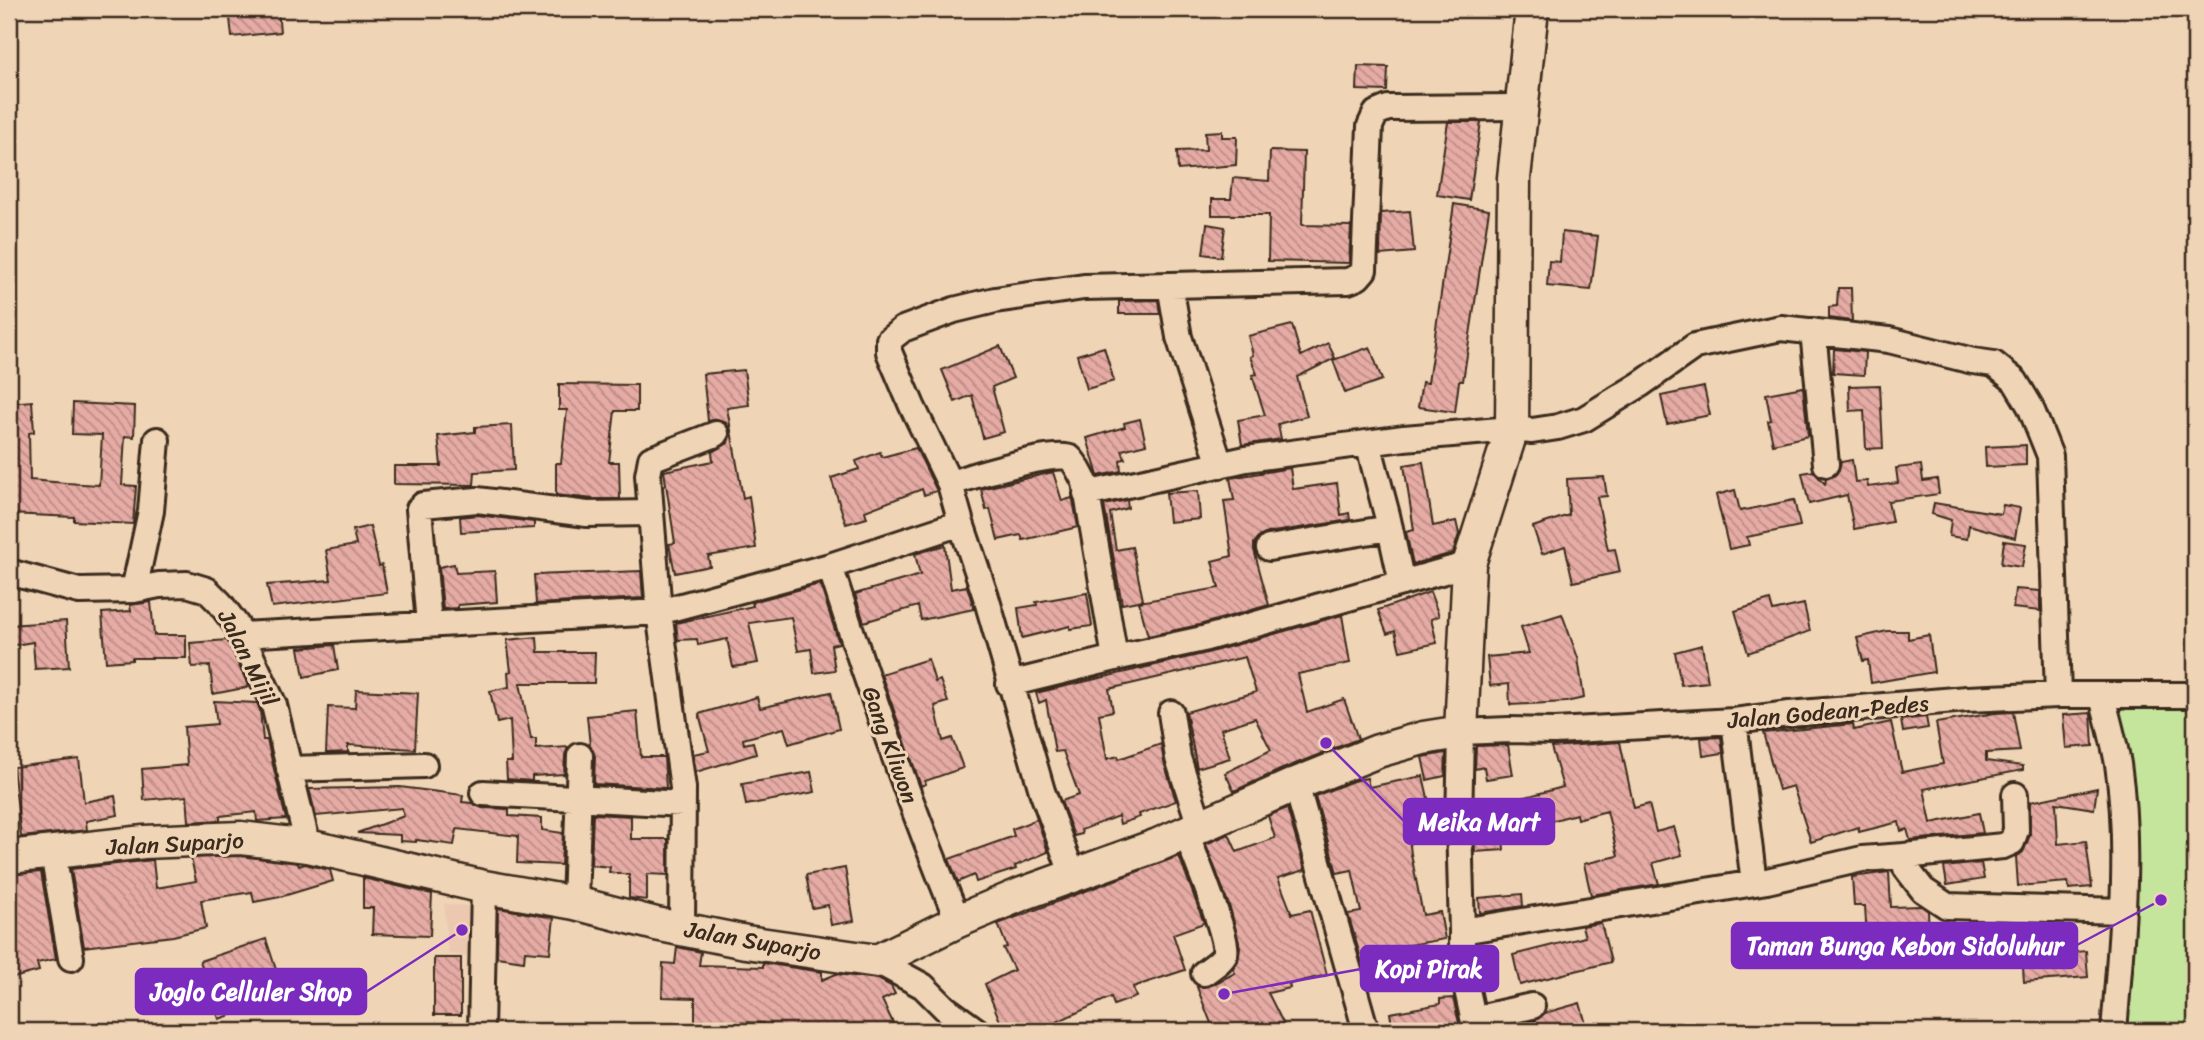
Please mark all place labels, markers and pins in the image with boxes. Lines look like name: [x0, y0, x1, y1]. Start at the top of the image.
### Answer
callout: Meika Mart: [1404, 799, 1554, 844]
callout: Taman Bunga Kebon Sidoluhur: [1732, 923, 2077, 968]
callout: Kopi Pirak: [1361, 946, 1498, 991]
callout: Joglo Celluler Shop: [136, 969, 366, 1014]

